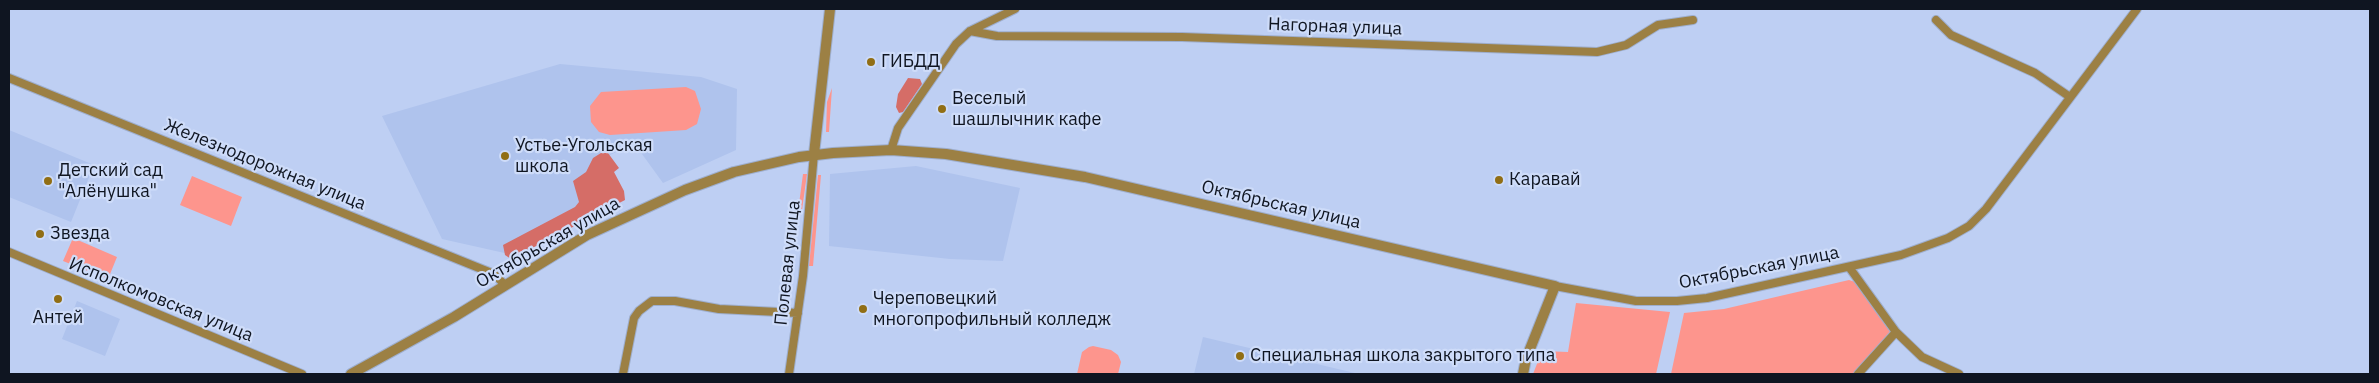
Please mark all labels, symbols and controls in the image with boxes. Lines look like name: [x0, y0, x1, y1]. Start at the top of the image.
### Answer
street label: Нагорная улица: [1268, 14, 1402, 40]
place label: ГИБДД: [881, 51, 940, 73]
marker: ГИБДД: [865, 56, 877, 68]
place label: Веселый шашлычник кафе: [952, 88, 1101, 130]
marker: Веселый шашлычник кафе: [936, 103, 948, 115]
street label: Железнодорожная улица: [161, 115, 369, 215]
place label: Устье-Угольская школа: [515, 135, 653, 178]
marker: Устье-Угольская школа: [499, 150, 511, 162]
place label: Детский сад "Алёнушка": [58, 160, 163, 202]
place label: Каравай: [1509, 169, 1581, 191]
marker: Каравай: [1493, 174, 1505, 186]
marker: Детский сад "Алёнушка": [42, 175, 54, 187]
street label: Октябрьская улица: [1199, 176, 1363, 234]
street label: Октябрьская улица: [472, 193, 624, 293]
street label: Полевая улица: [771, 199, 805, 327]
place label: Звезда: [50, 223, 110, 245]
marker: Звезда: [34, 228, 46, 240]
street label: Октябрьская улица: [1677, 242, 1841, 294]
street label: Исполкомовская улица: [66, 253, 256, 347]
place label: Череповецкий многопрофильный колледж: [873, 288, 1111, 330]
marker: Антей: [52, 293, 64, 305]
marker: Череповецкий многопрофильный колледж: [857, 303, 869, 315]
place label: Антей: [33, 307, 83, 329]
place label: Специальная школа закрытого типа: [1250, 345, 1555, 367]
marker: Специальная школа закрытого типа: [1234, 350, 1246, 362]

